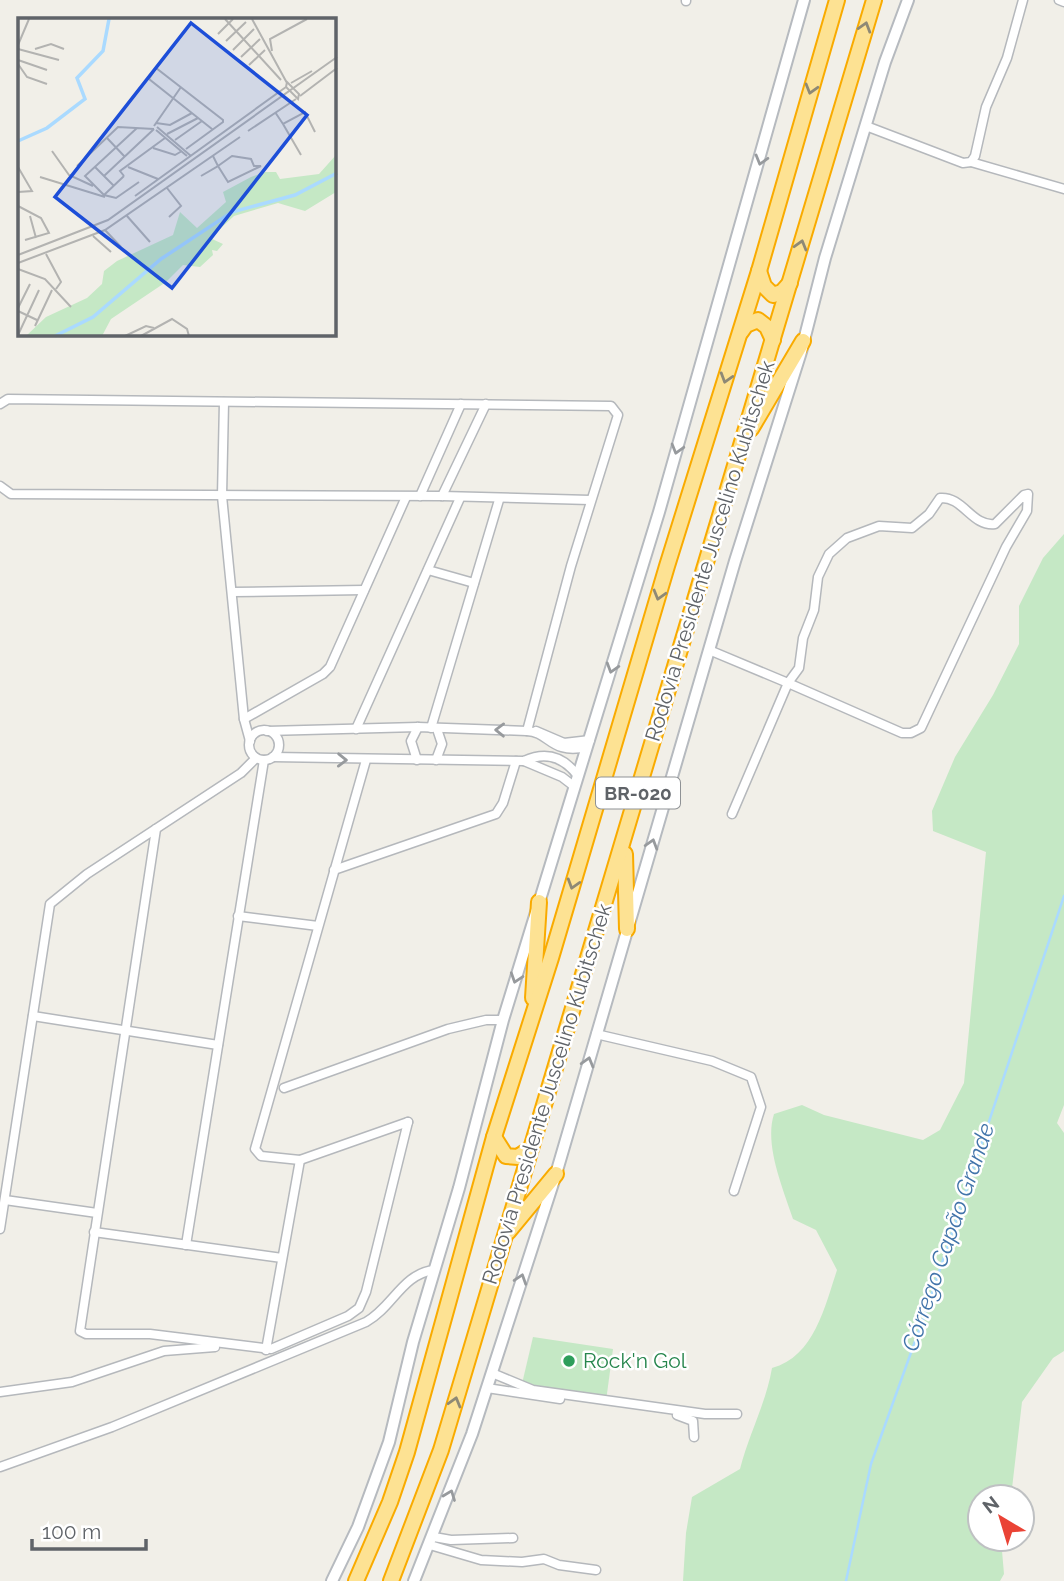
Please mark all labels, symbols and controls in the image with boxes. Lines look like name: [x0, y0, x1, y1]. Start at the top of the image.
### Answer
inset map: [18, 18, 336, 336]
one-way arrow: [857, 21, 872, 33]
one-way arrow: [805, 83, 819, 95]
one-way arrow: [755, 154, 769, 166]
one-way arrow: [792, 239, 807, 251]
street label: Rodovia Presidente Juscelino Kubitschek: [640, 358, 779, 744]
one-way arrow: [719, 371, 734, 383]
one-way arrow: [670, 443, 685, 455]
one-way arrow: [652, 589, 667, 601]
one-way arrow: [606, 661, 621, 673]
one-way arrow: [495, 722, 505, 738]
one-way arrow: [336, 752, 347, 767]
road number: BR-020: [596, 778, 680, 808]
one-way arrow: [644, 838, 659, 850]
one-way arrow: [567, 877, 582, 889]
street label: Rodovia Presidente Juscelino Kubitschek: [477, 901, 616, 1287]
one-way arrow: [510, 972, 524, 984]
one-way arrow: [579, 1056, 594, 1068]
water label: Córrego Capão Grande: [896, 1119, 999, 1355]
one-way arrow: [513, 1274, 528, 1286]
place label: Rock'n Gol: [583, 1348, 687, 1373]
marker: Rock'n Gol: [561, 1353, 577, 1369]
one-way arrow: [447, 1396, 462, 1408]
north arrow: [966, 1483, 1036, 1553]
one-way arrow: [442, 1490, 456, 1502]
text: N: [978, 1491, 1003, 1518]
scale bar: [32, 1508, 145, 1552]
text: 100 m: [42, 1519, 101, 1544]

